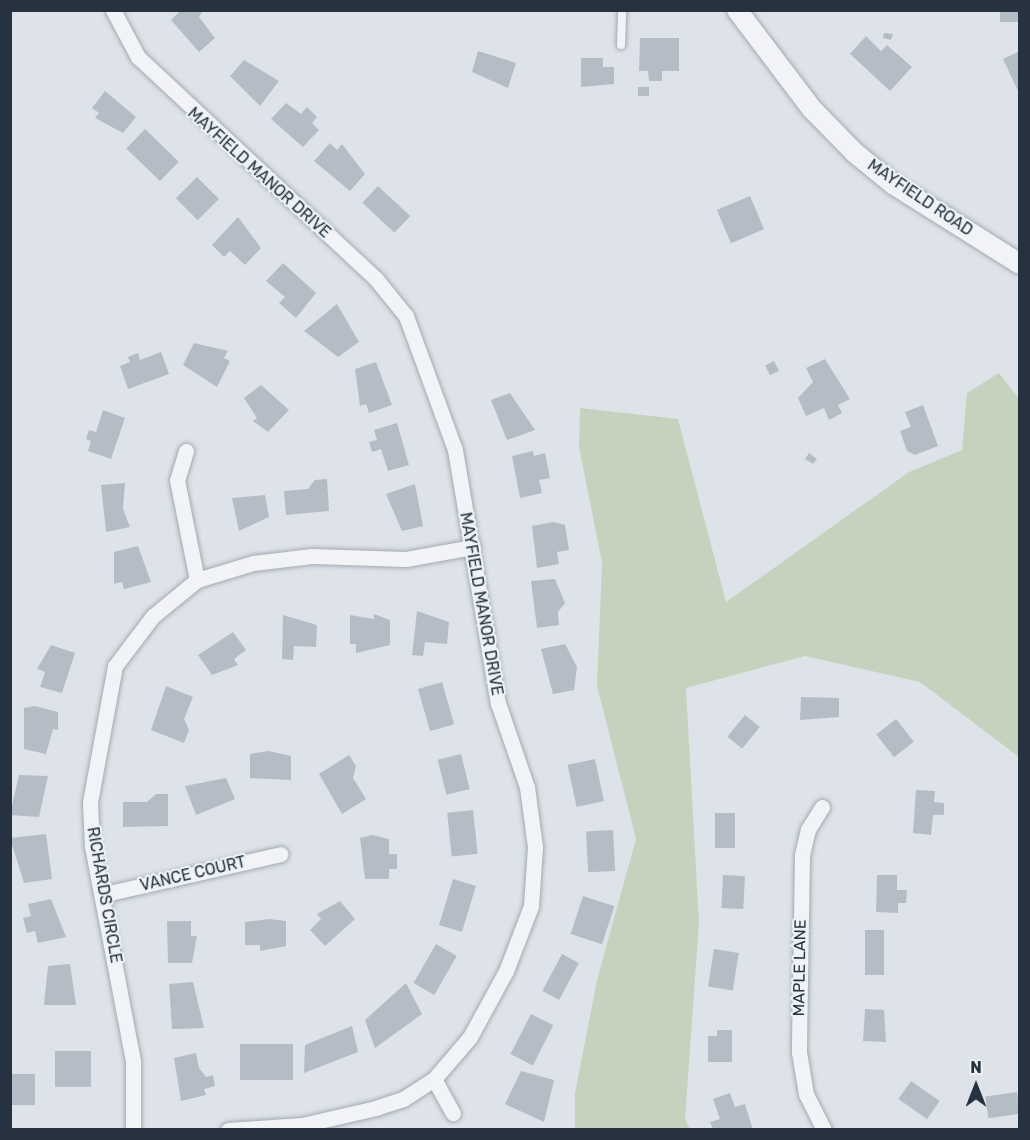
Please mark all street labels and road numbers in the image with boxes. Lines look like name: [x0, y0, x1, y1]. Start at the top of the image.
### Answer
street label: MAYFIELD MANOR DRIVE: [184, 104, 334, 242]
street label: MAYFIELD ROAD: [864, 156, 976, 240]
street label: MAYFIELD MANOR DRIVE: [455, 511, 507, 697]
street label: RICHARDS CIRCLE: [83, 825, 125, 965]
street label: VANCE COURT: [138, 852, 248, 896]
street label: MAPLE LANE: [790, 919, 810, 1017]

